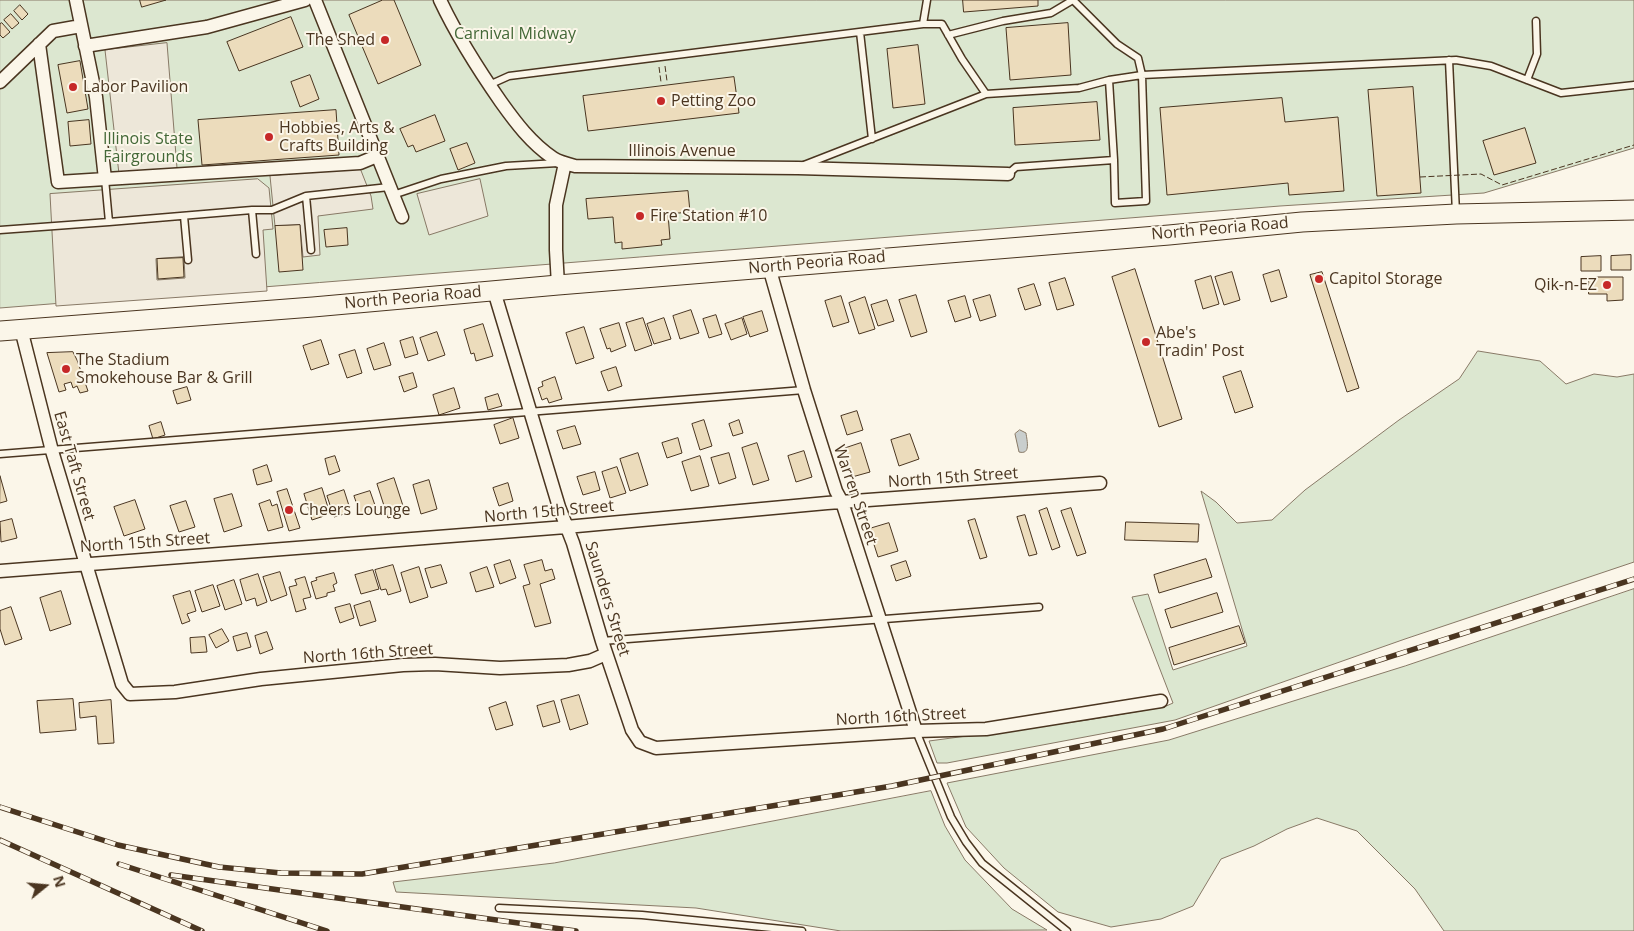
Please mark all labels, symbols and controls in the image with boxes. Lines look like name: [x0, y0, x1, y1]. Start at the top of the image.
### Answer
park label: Carnival Midway: [454, 24, 576, 44]
place label: The Shed: [306, 30, 375, 50]
marker: The Shed: [379, 34, 391, 46]
place label: Labor Pavilion: [83, 77, 188, 97]
marker: Labor Pavilion: [67, 81, 79, 93]
place label: Petting Zoo: [671, 91, 756, 111]
marker: Petting Zoo: [655, 95, 667, 107]
place label: Hobbies, Arts & Crafts Building: [279, 118, 395, 156]
park label: Illinois State Fairgrounds: [103, 129, 193, 167]
marker: Hobbies, Arts & Crafts Building: [263, 131, 275, 143]
street label: Illinois Avenue: [628, 141, 736, 161]
place label: Fire Station #10: [650, 206, 767, 226]
marker: Fire Station #10: [634, 210, 646, 222]
street label: North Peoria Road: [1150, 213, 1290, 245]
street label: North Peoria Road: [747, 247, 887, 279]
place label: Capitol Storage: [1329, 269, 1443, 289]
marker: Capitol Storage: [1313, 273, 1325, 285]
place label: Qik-n-EZ: [1534, 275, 1597, 295]
marker: Qik-n-EZ: [1601, 279, 1613, 291]
street label: North Peoria Road: [343, 282, 483, 314]
place label: Abe's Tradin' Post: [1156, 323, 1244, 361]
marker: Abe's Tradin' Post: [1140, 336, 1152, 348]
place label: The Stadium Smokehouse Bar & Grill: [76, 350, 253, 388]
marker: The Stadium Smokehouse Bar & Grill: [60, 363, 72, 375]
street label: East Taft Street: [49, 409, 99, 523]
street label: Warren Street: [829, 443, 881, 547]
street label: North 15th Street: [887, 464, 1019, 492]
street label: North 15th Street: [483, 497, 615, 527]
place label: Cheers Lounge: [299, 500, 410, 520]
marker: Cheers Lounge: [283, 504, 295, 516]
street label: North 15th Street: [79, 529, 211, 557]
street label: Saunders Street: [580, 539, 634, 659]
street label: North 16th Street: [302, 640, 434, 668]
street label: North 16th Street: [835, 704, 967, 730]
north arrow: [20, 861, 70, 911]
text: N: [49, 873, 71, 890]

